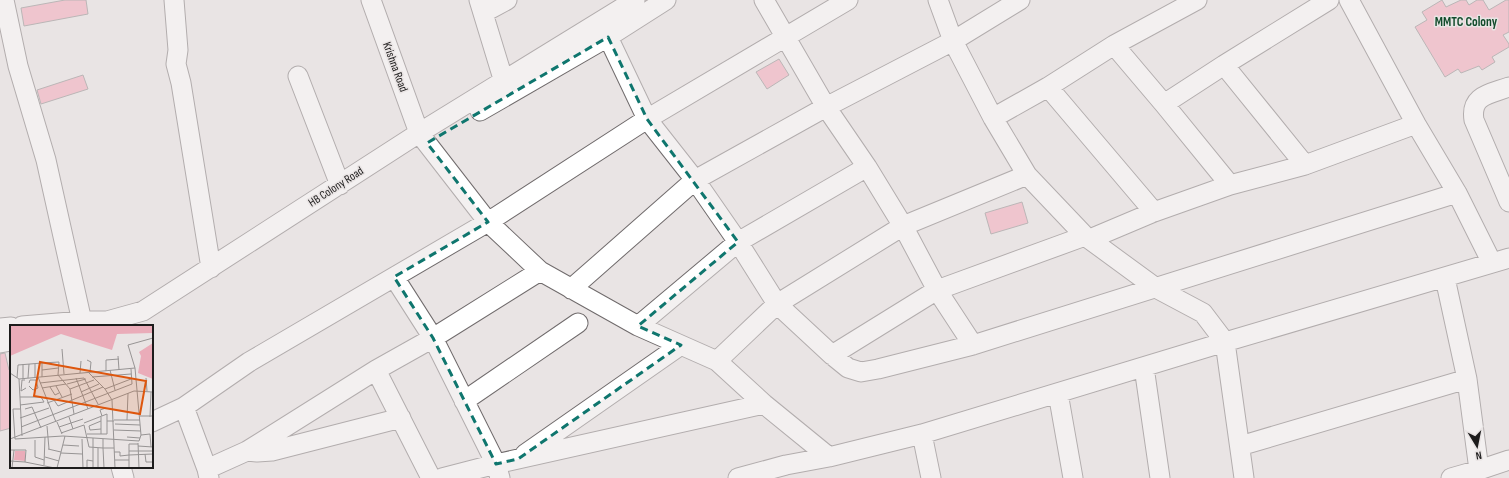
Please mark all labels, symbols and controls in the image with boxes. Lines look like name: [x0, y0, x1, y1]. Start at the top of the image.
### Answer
district label: MMTC Colony: [1435, 14, 1498, 30]
street label: Krishna Road: [379, 40, 411, 94]
street label: HB Colony Road: [306, 164, 366, 210]
inset map: [10, 325, 153, 468]
north arrow: [1457, 426, 1497, 466]
text: N: [1475, 448, 1483, 462]

